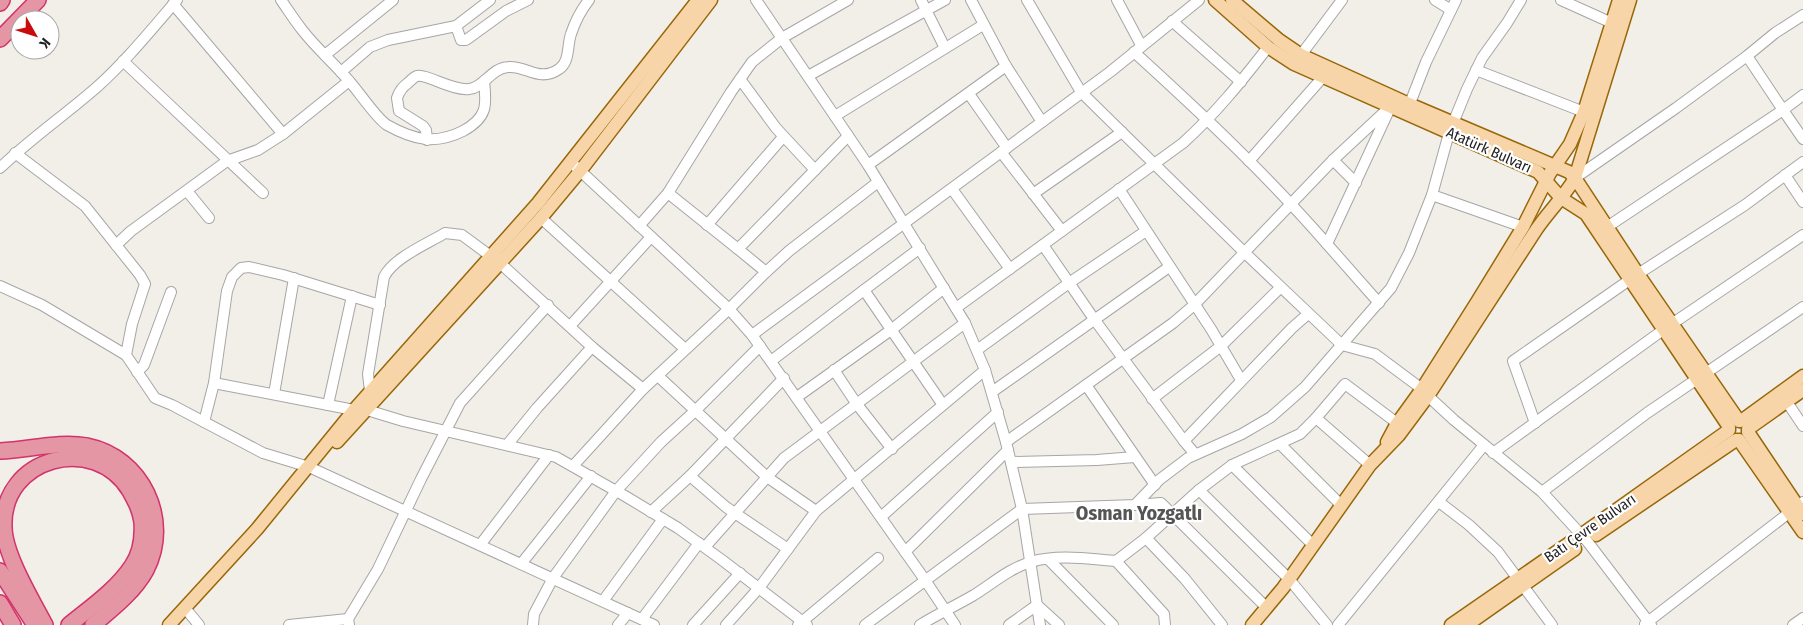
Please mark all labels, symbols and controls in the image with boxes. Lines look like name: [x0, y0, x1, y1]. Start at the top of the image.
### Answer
north arrow: [10, 10, 60, 60]
text: K: [35, 34, 54, 52]
street label: Atatürk Bulvarı: [1444, 123, 1534, 177]
street label: Batı Çevre Bulvarı: [1541, 490, 1639, 566]
district label: Osman Yozgatlı: [1076, 501, 1202, 525]

